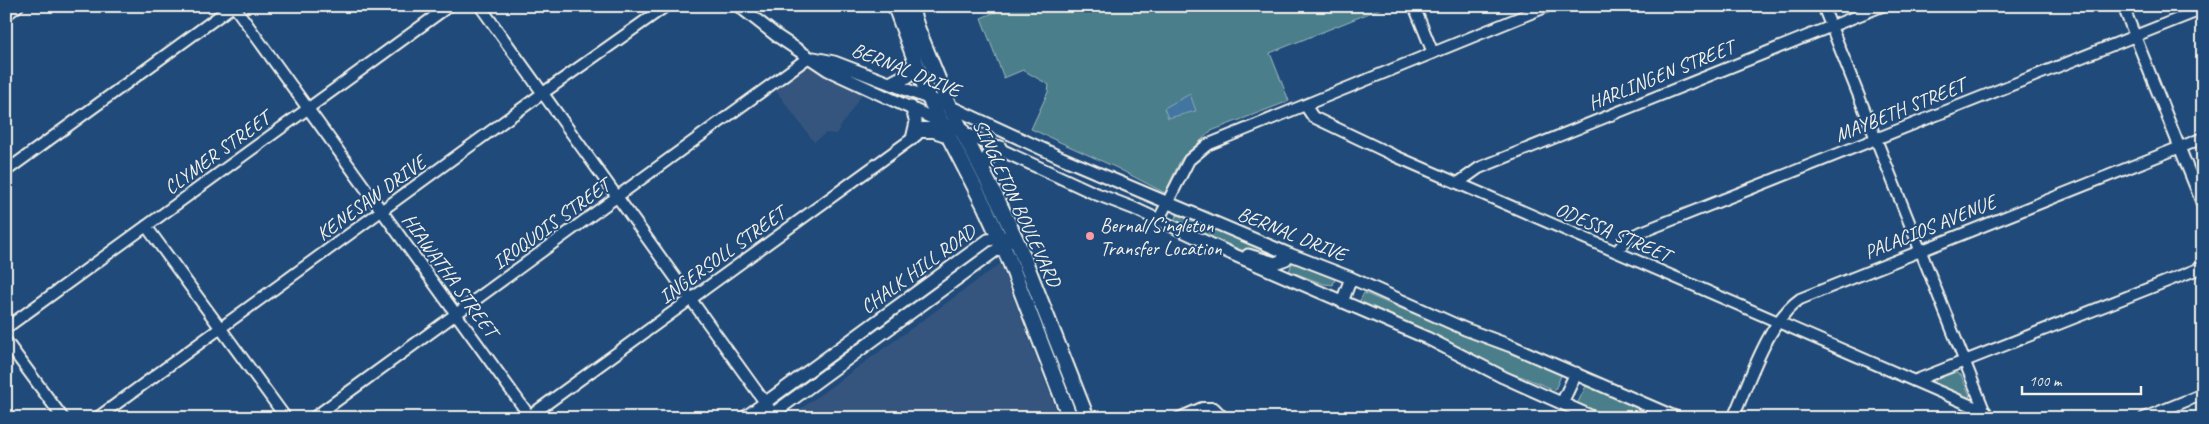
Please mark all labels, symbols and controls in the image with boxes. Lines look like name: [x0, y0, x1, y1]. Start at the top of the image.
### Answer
street label: HARLINGEN STREET: [1584, 33, 1741, 116]
street label: BERNAL DRIVE: [848, 37, 966, 104]
street label: MAYBETH STREET: [1831, 71, 1973, 148]
street label: CLYMER STREET: [159, 103, 279, 200]
street label: SINGLETON BOULEVARD: [967, 115, 1067, 292]
street label: KENESAW DRIVE: [311, 148, 433, 246]
street label: IROQUOIS STREET: [487, 171, 618, 275]
street label: PALACIOS AVENUE: [1861, 188, 2002, 265]
street label: ODESSA STREET: [1552, 196, 1678, 269]
street label: INGERSOLL STREET: [654, 198, 793, 309]
street label: BERNAL DRIVE: [1234, 201, 1352, 268]
street label: HIAWATHA STREET: [397, 208, 506, 346]
place label: Bernal/Singleton Transfer Location: [1100, 213, 1223, 261]
street label: CHALK HILL ROAD: [856, 217, 982, 319]
marker: Bernal/Singleton Transfer Location: [1084, 230, 1096, 242]
scale bar: [2022, 364, 2140, 396]
text: 100 m: [2029, 372, 2063, 391]

